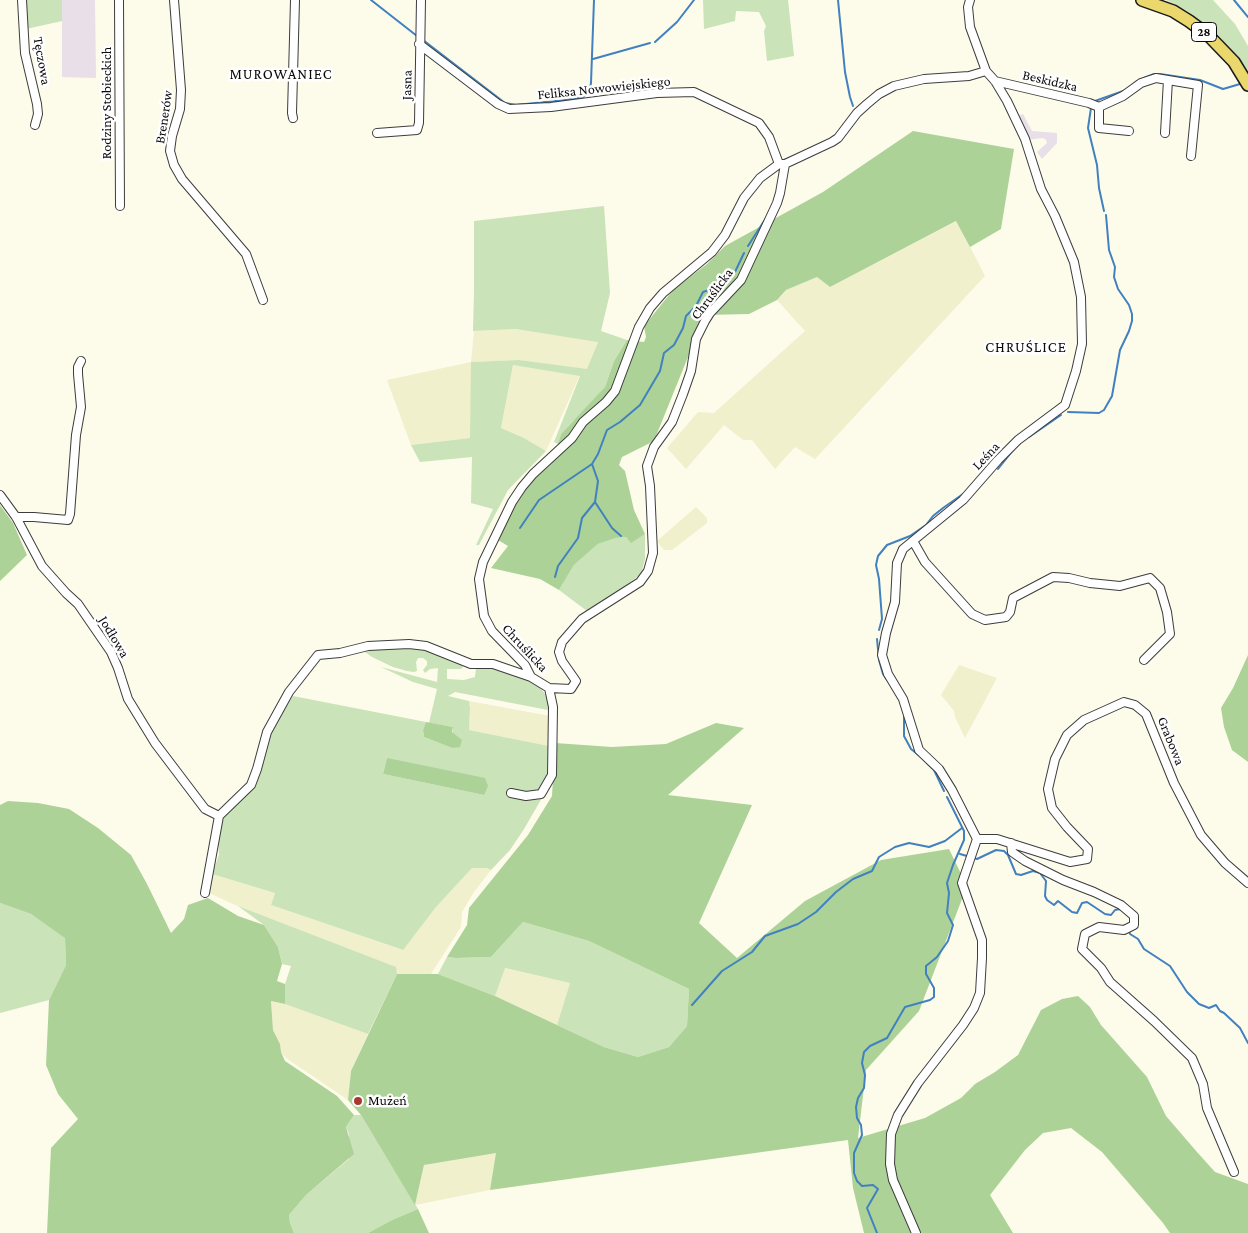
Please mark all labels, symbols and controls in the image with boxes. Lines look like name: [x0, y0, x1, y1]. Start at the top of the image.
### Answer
road number: 28: [1192, 22, 1216, 42]
street label: Tęczowa: [30, 36, 54, 86]
street label: Rodziny Stobieckich: [99, 47, 115, 159]
district label: MUROWANIEC: [228, 65, 334, 83]
street label: Beskidzka: [1021, 67, 1079, 95]
street label: Jasna: [398, 70, 416, 100]
street label: Feliksa Nowowiejskiego: [537, 73, 671, 103]
street label: Brenerów: [151, 89, 177, 145]
street label: Chruślicka: [687, 265, 737, 323]
district label: CHRUŚLICE: [984, 338, 1068, 356]
street label: Leśna: [969, 438, 1003, 474]
street label: Jodłowa: [95, 613, 133, 661]
street label: Chruślicka: [498, 620, 552, 676]
street label: Grabowa: [1154, 714, 1188, 768]
place label: Mużeń: [368, 1093, 407, 1109]
marker: Mużeń: [352, 1095, 364, 1107]

